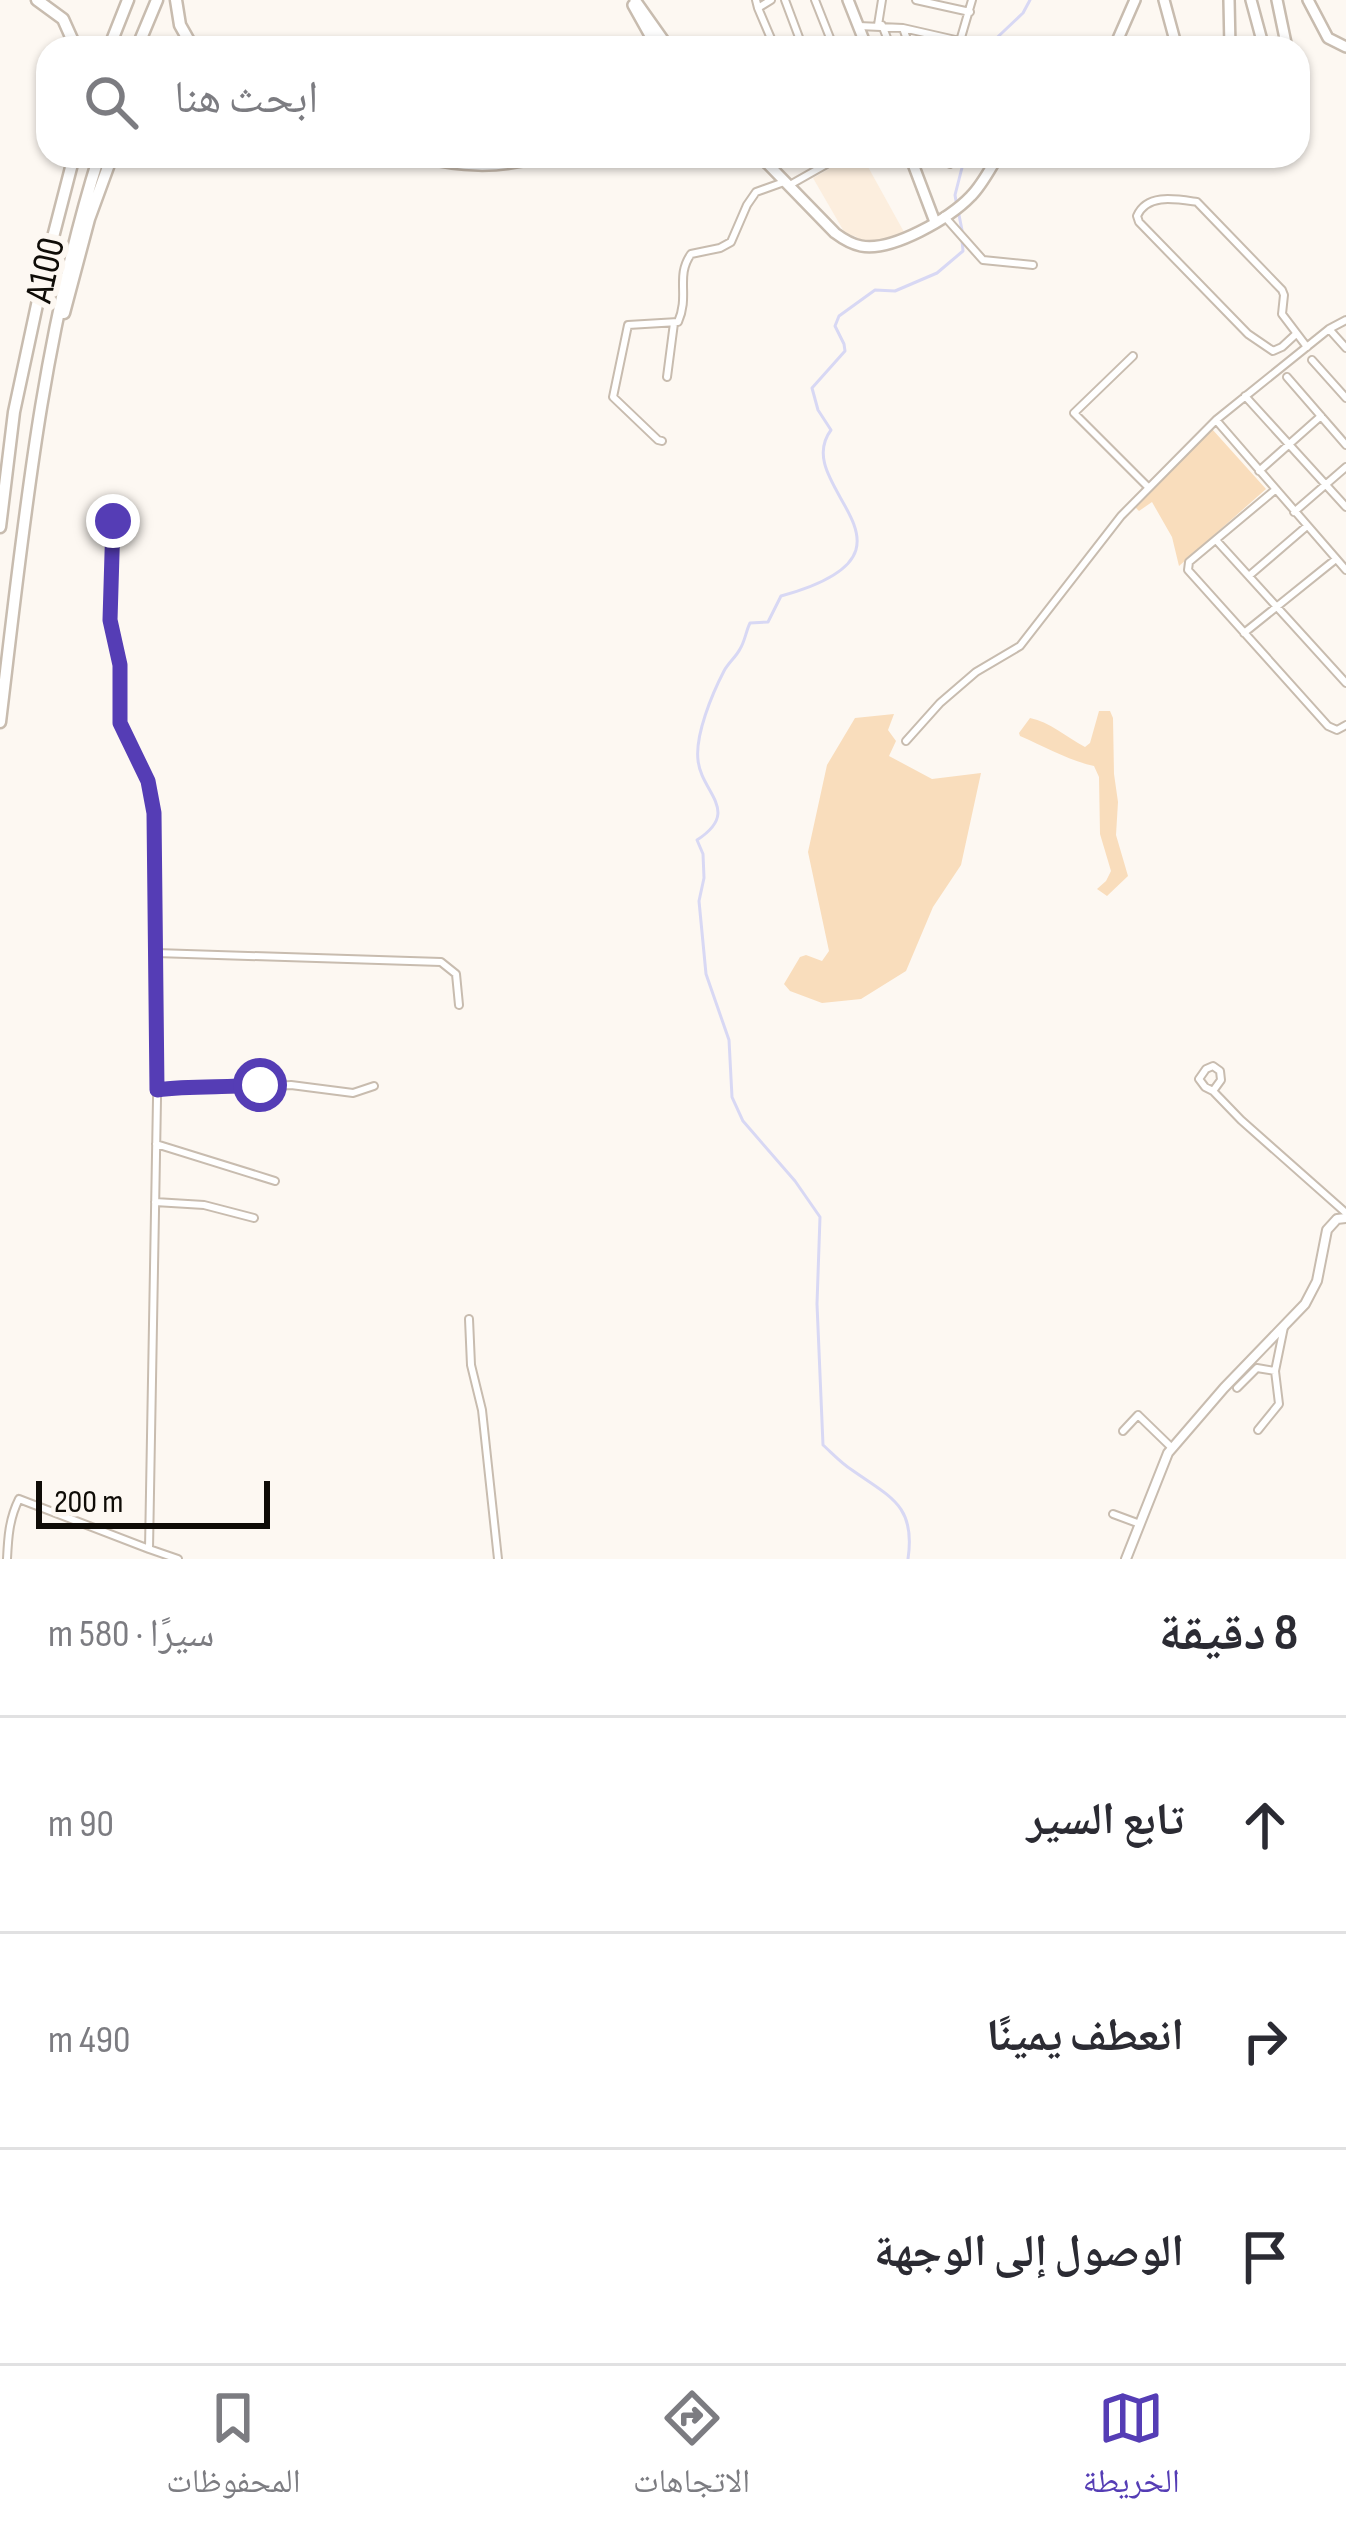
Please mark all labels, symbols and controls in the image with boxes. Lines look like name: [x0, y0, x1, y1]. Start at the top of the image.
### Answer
search box: [36, 36, 1310, 168]
icon: search: [78, 69, 144, 135]
text: ابحث هنا: [174, 71, 318, 126]
street label: A100: [16, 233, 76, 308]
route end: [86, 494, 140, 548]
route start: [233, 1058, 287, 1112]
scale bar: [36, 1475, 270, 1528]
text: 200 m: [54, 1482, 123, 1522]
text: 8 دقيقة: [1159, 1603, 1298, 1664]
text: سيرًا · 580 m: [48, 1611, 214, 1658]
icon: ahead: [1232, 1792, 1298, 1858]
text: تابع السير: [1027, 1793, 1184, 1848]
text: 90 m: [48, 1801, 114, 1848]
icon: right: [1232, 2008, 1298, 2074]
text: انعطف يمينًا: [986, 2009, 1184, 2064]
text: 490 m: [48, 2017, 130, 2064]
icon: arrive: [1232, 2224, 1298, 2290]
text: الوصول إلى الوجهة: [874, 2225, 1184, 2280]
tab: المحفوظات: [166, 2385, 301, 2513]
tab: الاتجاهات: [633, 2385, 750, 2513]
tab: الخريطة: [1083, 2385, 1180, 2513]

